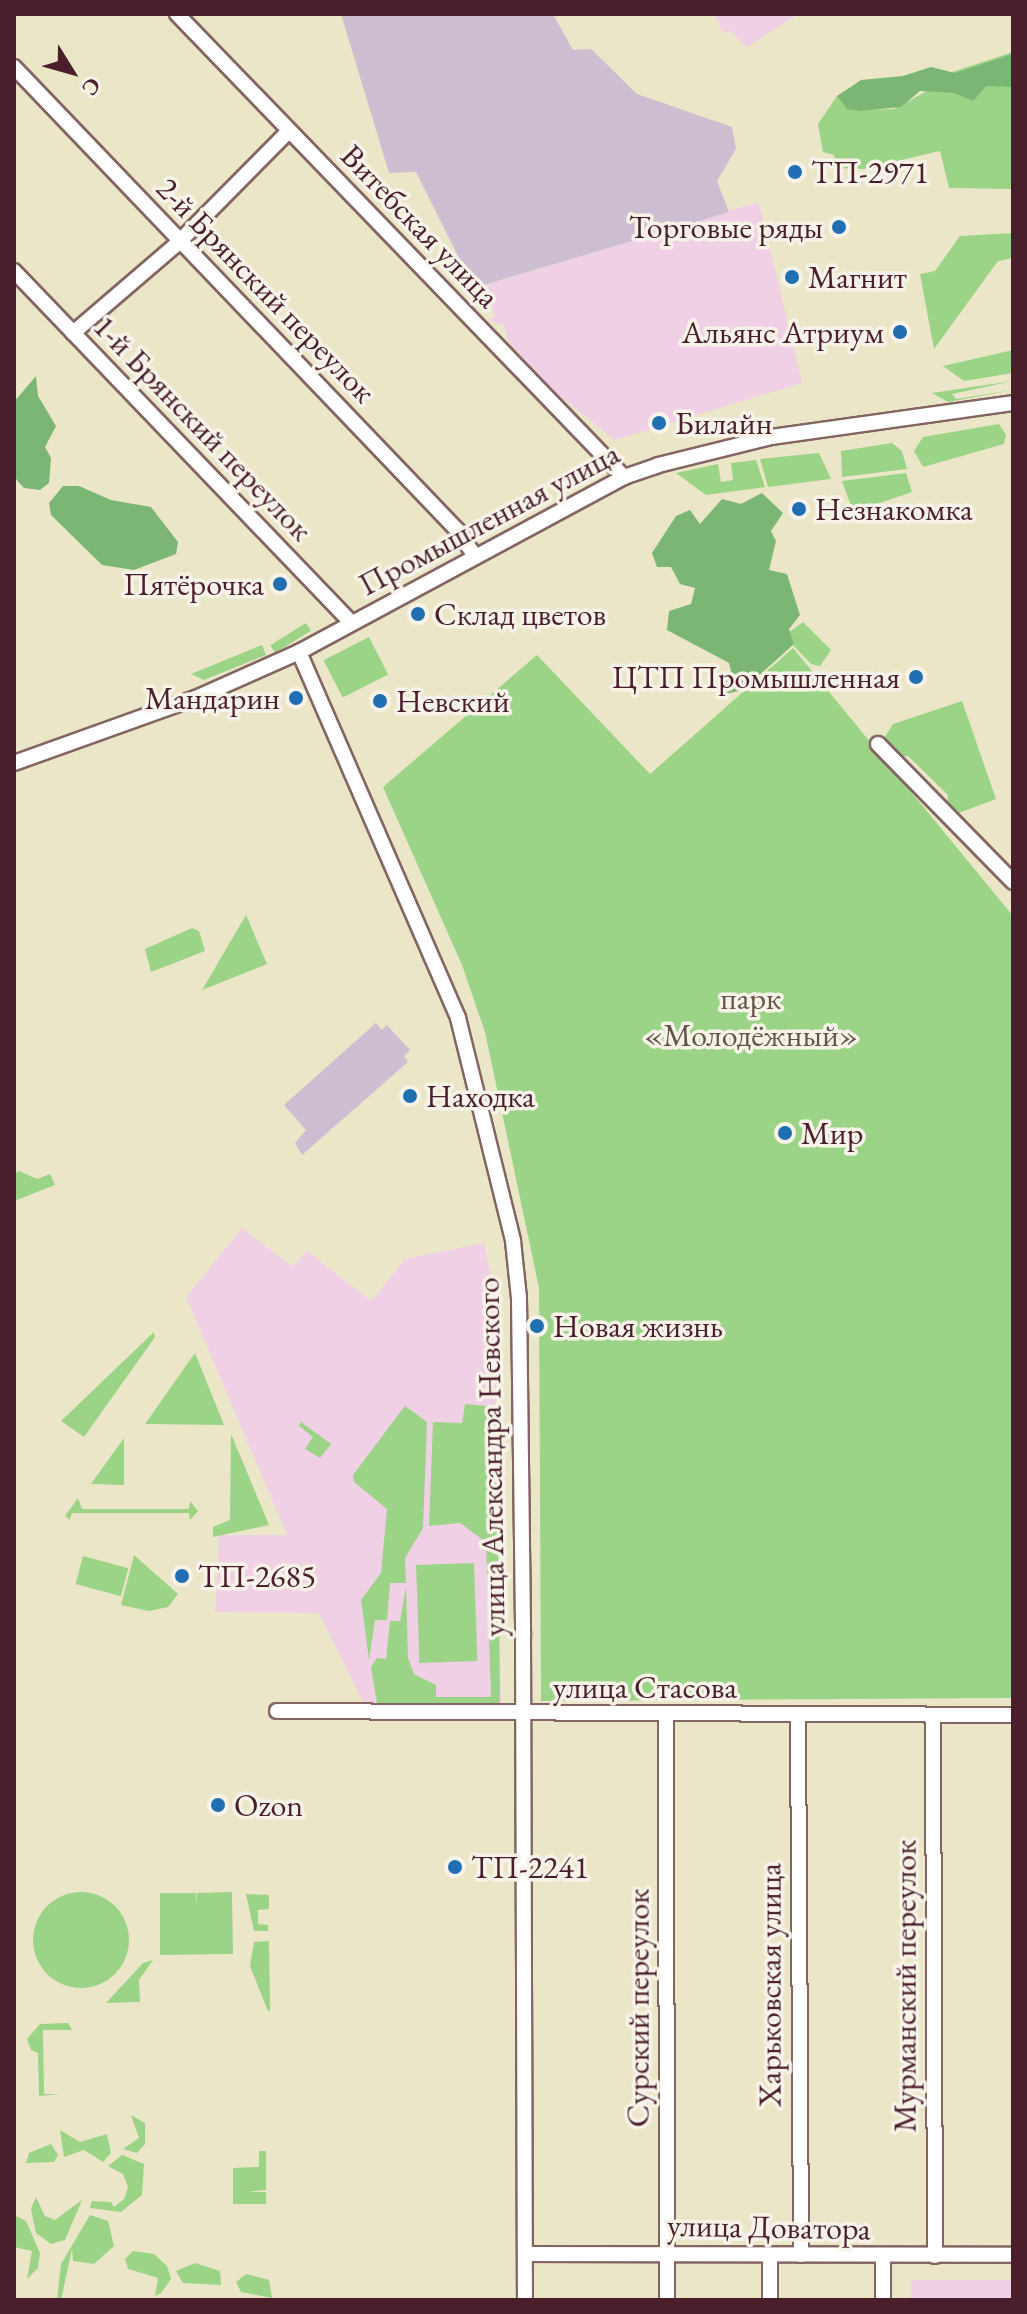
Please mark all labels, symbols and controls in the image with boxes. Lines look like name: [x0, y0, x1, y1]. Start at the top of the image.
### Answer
north arrow: [32, 32, 112, 112]
text: С: [75, 72, 108, 102]
street label: Витебская улица: [333, 136, 507, 316]
place label: ТП-2971: [811, 153, 929, 191]
marker: ТП-2971: [786, 163, 804, 181]
street label: 2-й Брянский переулок: [148, 169, 384, 411]
place label: Торговые ряды: [629, 208, 823, 246]
marker: Торговые ряды: [830, 218, 848, 236]
place label: Магнит: [808, 258, 907, 296]
marker: Магнит: [783, 268, 801, 286]
street label: 1-й Брянский переулок: [85, 307, 321, 549]
place label: Альянс Атриум: [681, 313, 884, 351]
marker: Альянс Атриум: [891, 323, 909, 341]
place label: Билайн: [675, 404, 772, 442]
marker: Билайн: [650, 414, 668, 432]
street label: Промышленная улица: [352, 434, 626, 604]
place label: Незнакомка: [815, 490, 973, 528]
marker: Незнакомка: [790, 500, 808, 518]
place label: Пятёрочка: [123, 565, 264, 603]
marker: Пятёрочка: [271, 575, 289, 593]
place label: Склад цветов: [434, 595, 606, 633]
marker: Склад цветов: [409, 605, 427, 623]
place label: ЦТП Промышленная: [612, 658, 900, 696]
marker: ЦТП Промышленная: [907, 668, 925, 686]
place label: Мандарин: [145, 679, 280, 717]
place label: Невский: [396, 682, 510, 720]
marker: Мандарин: [287, 689, 305, 707]
marker: Невский: [371, 692, 389, 710]
park label: парк «Молодёжный»: [644, 980, 858, 1055]
place label: Находка: [426, 1077, 535, 1115]
marker: Находка: [401, 1087, 419, 1105]
place label: Мир: [801, 1114, 863, 1152]
marker: Мир: [776, 1124, 794, 1142]
street label: улица Александра Невского: [469, 1277, 513, 1637]
place label: Новая жизнь: [553, 1307, 723, 1345]
marker: Новая жизнь: [528, 1317, 546, 1335]
place label: ТП-2685: [198, 1557, 316, 1595]
marker: ТП-2685: [173, 1567, 191, 1585]
street label: улица Стасова: [553, 1668, 737, 1706]
place label: Ozon: [234, 1786, 303, 1824]
marker: Ozon: [209, 1796, 227, 1814]
street label: Мурманский переулок: [886, 1840, 924, 2132]
place label: ТП-2241: [471, 1848, 589, 1886]
marker: ТП-2241: [446, 1858, 464, 1876]
street label: Харьковская улица: [751, 1863, 789, 2107]
street label: Сурский переулок: [619, 1889, 657, 2127]
street label: улица Доватора: [667, 2206, 871, 2248]

